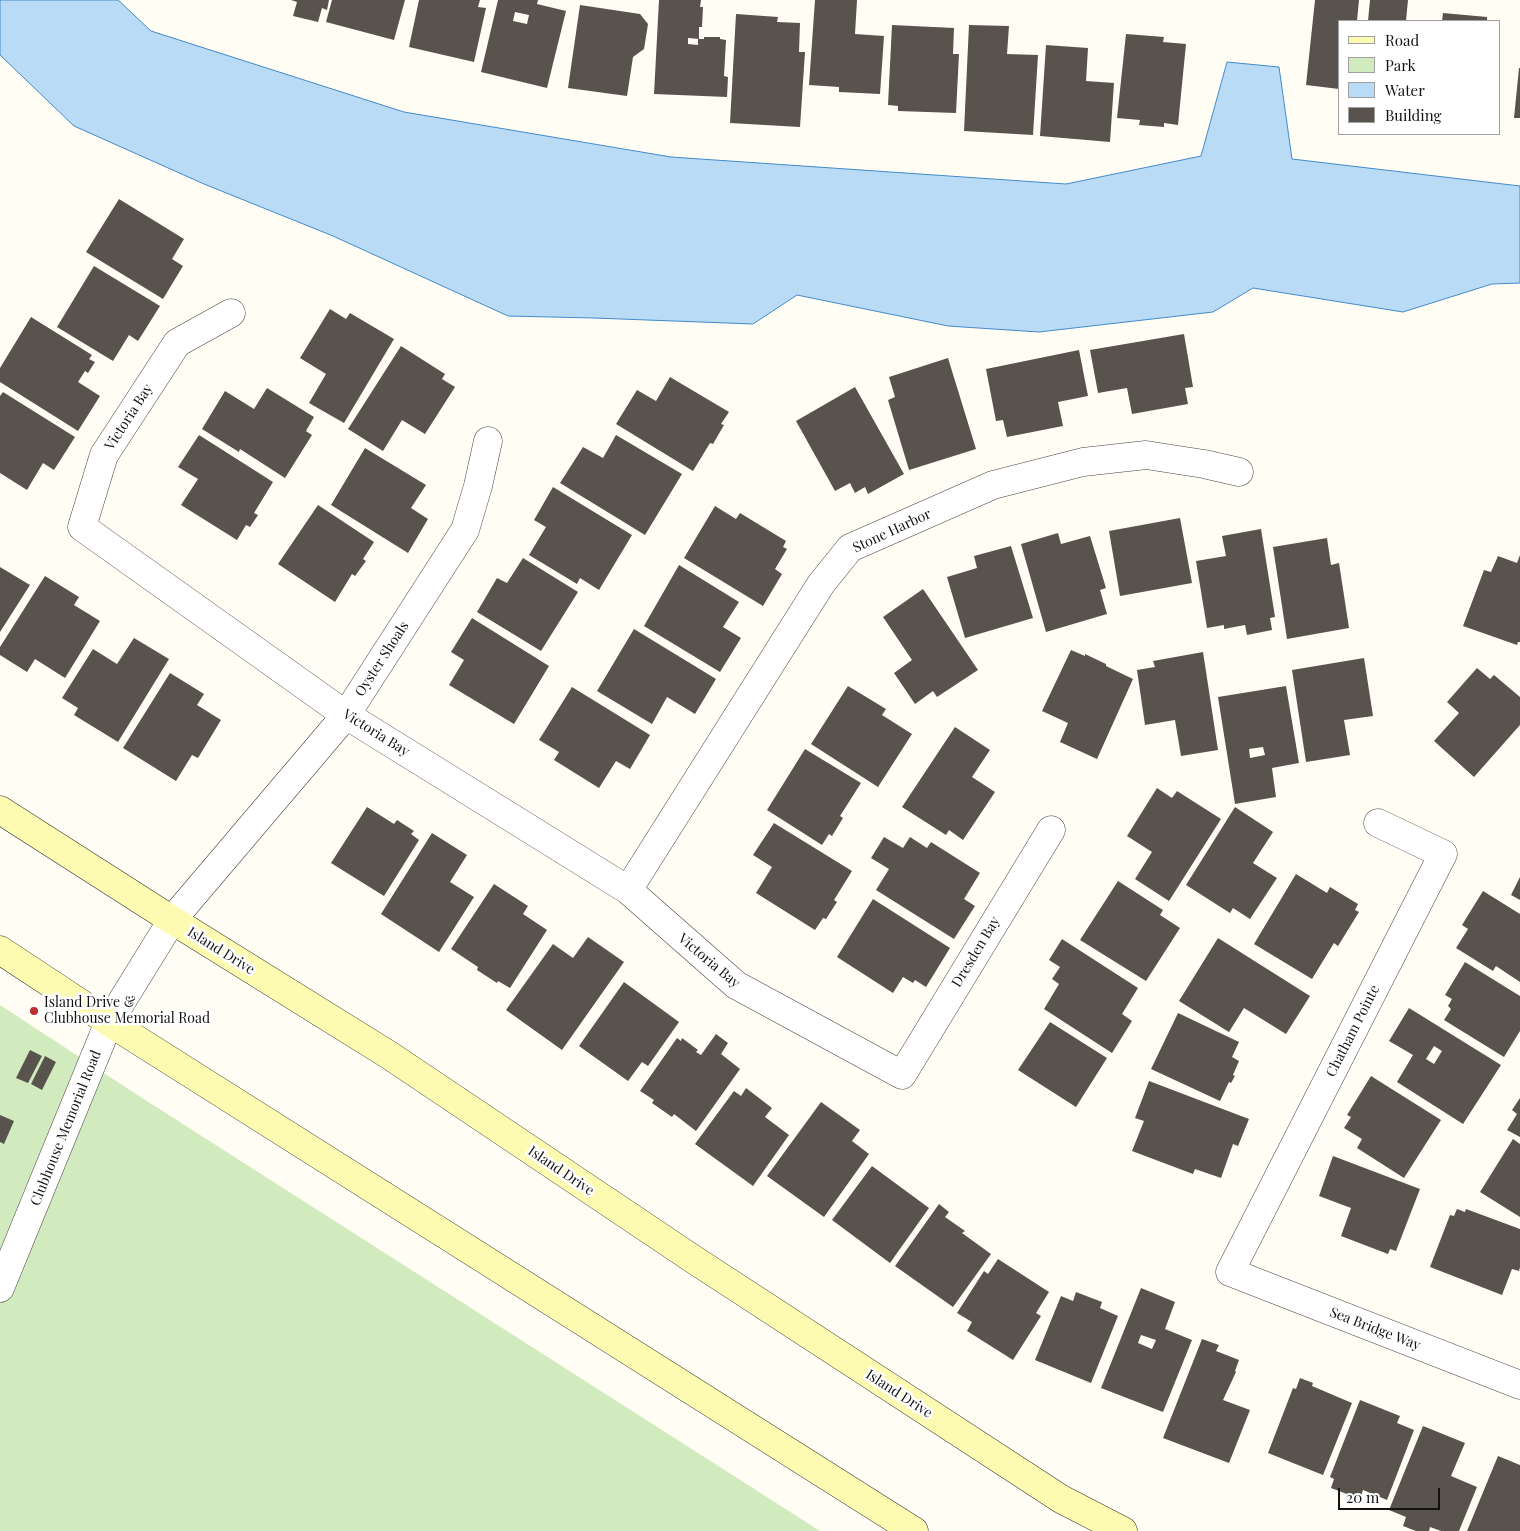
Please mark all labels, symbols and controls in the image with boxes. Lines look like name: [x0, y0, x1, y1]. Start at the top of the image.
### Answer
legend: [1338, 20, 1500, 135]
text: Road: [1385, 30, 1419, 50]
text: Park: [1385, 55, 1416, 75]
text: Water: [1385, 80, 1425, 100]
text: Building: [1385, 105, 1441, 125]
street label: Victoria Bay: [101, 381, 157, 453]
street label: Stone Harbor: [850, 506, 934, 556]
street label: Oyster Shoals: [352, 618, 412, 700]
street label: Victoria Bay: [340, 706, 412, 760]
street label: Dresden Bay: [948, 914, 1004, 990]
street label: Island Drive: [184, 924, 258, 978]
street label: Victoria Bay: [675, 930, 743, 992]
street label: Chatham Pointe: [1323, 982, 1383, 1080]
place label: Island Drive & Clubhouse Memorial Road: [44, 995, 210, 1028]
marker: Island Drive & Clubhouse Memorial Road: [28, 1005, 40, 1017]
street label: Clubhouse Memorial Road: [27, 1048, 105, 1208]
street label: Island Drive: [525, 1143, 597, 1199]
street label: Sea Bridge Way: [1327, 1304, 1423, 1354]
street label: Island Drive: [862, 1366, 936, 1422]
scale bar: [1340, 1478, 1442, 1510]
text: 20 m: [1346, 1487, 1379, 1507]

